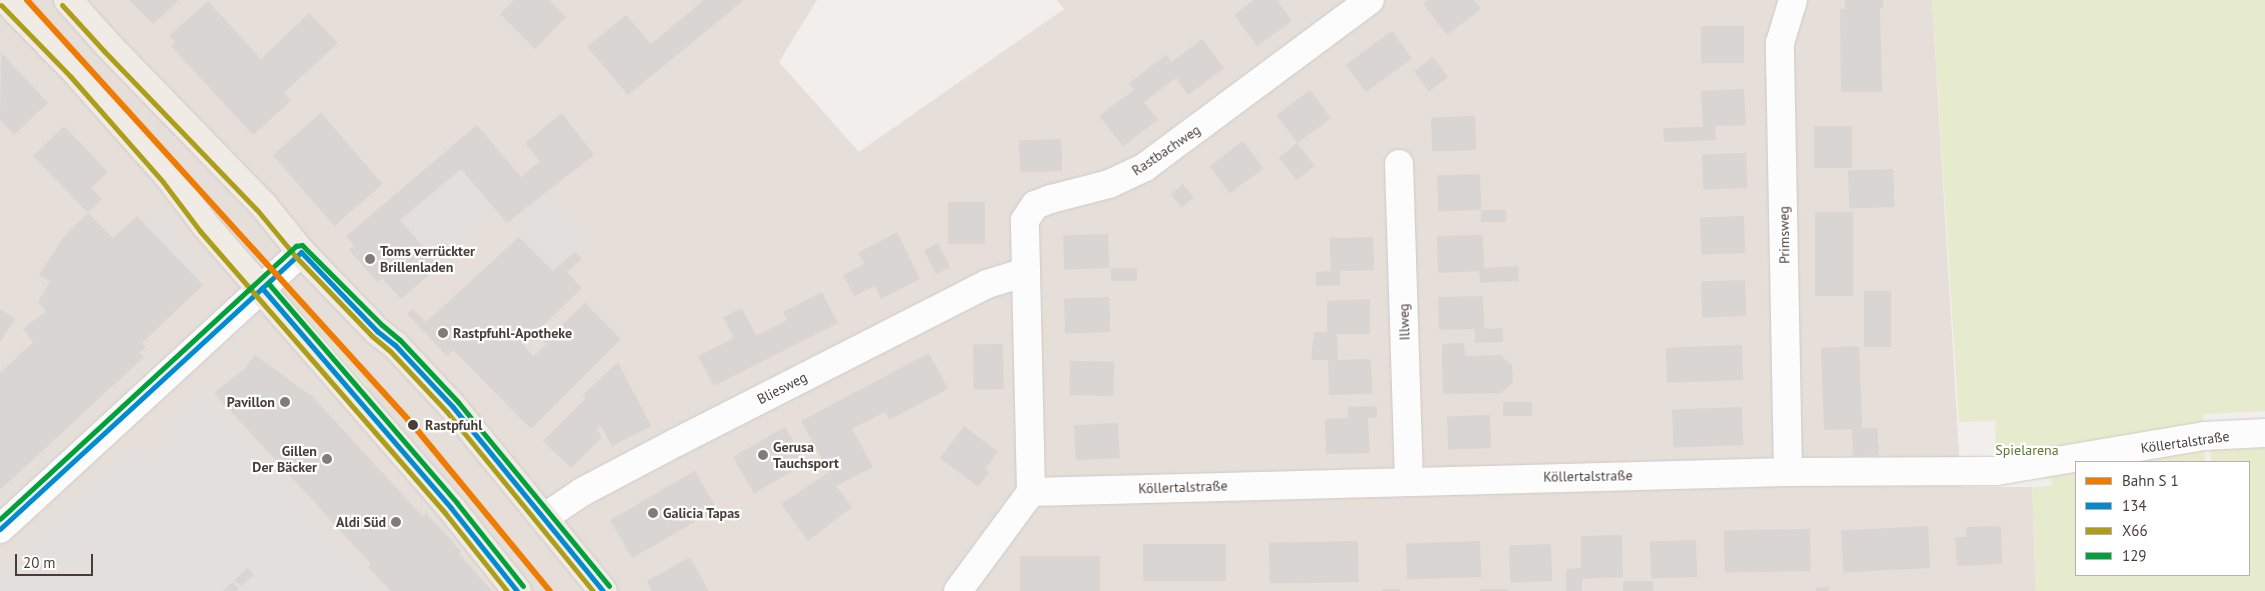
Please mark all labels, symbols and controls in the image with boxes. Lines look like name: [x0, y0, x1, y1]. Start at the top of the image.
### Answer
street label: Rastbachweg: [1129, 121, 1203, 179]
street label: Primsweg: [1775, 206, 1793, 264]
place label: Toms verrückter Brillenladen: [380, 243, 475, 276]
marker: Toms verrückter Brillenladen: [364, 253, 376, 265]
street label: Illweg: [1395, 303, 1413, 341]
place label: Rastpfuhl-Apotheke: [453, 325, 572, 341]
marker: Rastpfuhl-Apotheke: [437, 327, 449, 339]
street label: Bliesweg: [754, 368, 810, 408]
place label: Pavillon: [227, 394, 275, 410]
marker: Pavillon: [279, 396, 291, 408]
marker: Rastpfuhl: [405, 417, 421, 433]
place label: Rastpfuhl: [425, 417, 482, 433]
street label: Köllertalstraße: [2140, 427, 2230, 457]
place label: Gerusa Tauchsport: [773, 439, 839, 472]
park label: Spielarena: [1995, 442, 2059, 458]
place label: Gillen Der Bäcker: [252, 443, 317, 476]
marker: Gerusa Tauchsport: [757, 449, 769, 461]
marker: Gillen Der Bäcker: [321, 453, 333, 465]
legend: [2075, 461, 2250, 576]
street label: Köllertalstraße: [1543, 467, 1633, 485]
text: Bahn S 1: [2122, 471, 2179, 490]
street label: Köllertalstraße: [1138, 477, 1228, 497]
text: 134: [2122, 496, 2147, 515]
place label: Galicia Tapas: [663, 505, 741, 521]
marker: Galicia Tapas: [647, 507, 659, 519]
place label: Aldi Süd: [336, 514, 386, 530]
marker: Aldi Süd: [390, 516, 402, 528]
text: X66: [2122, 521, 2148, 540]
scale bar: [18, 544, 95, 576]
text: 129: [2122, 546, 2147, 565]
text: 20 m: [23, 553, 56, 572]

